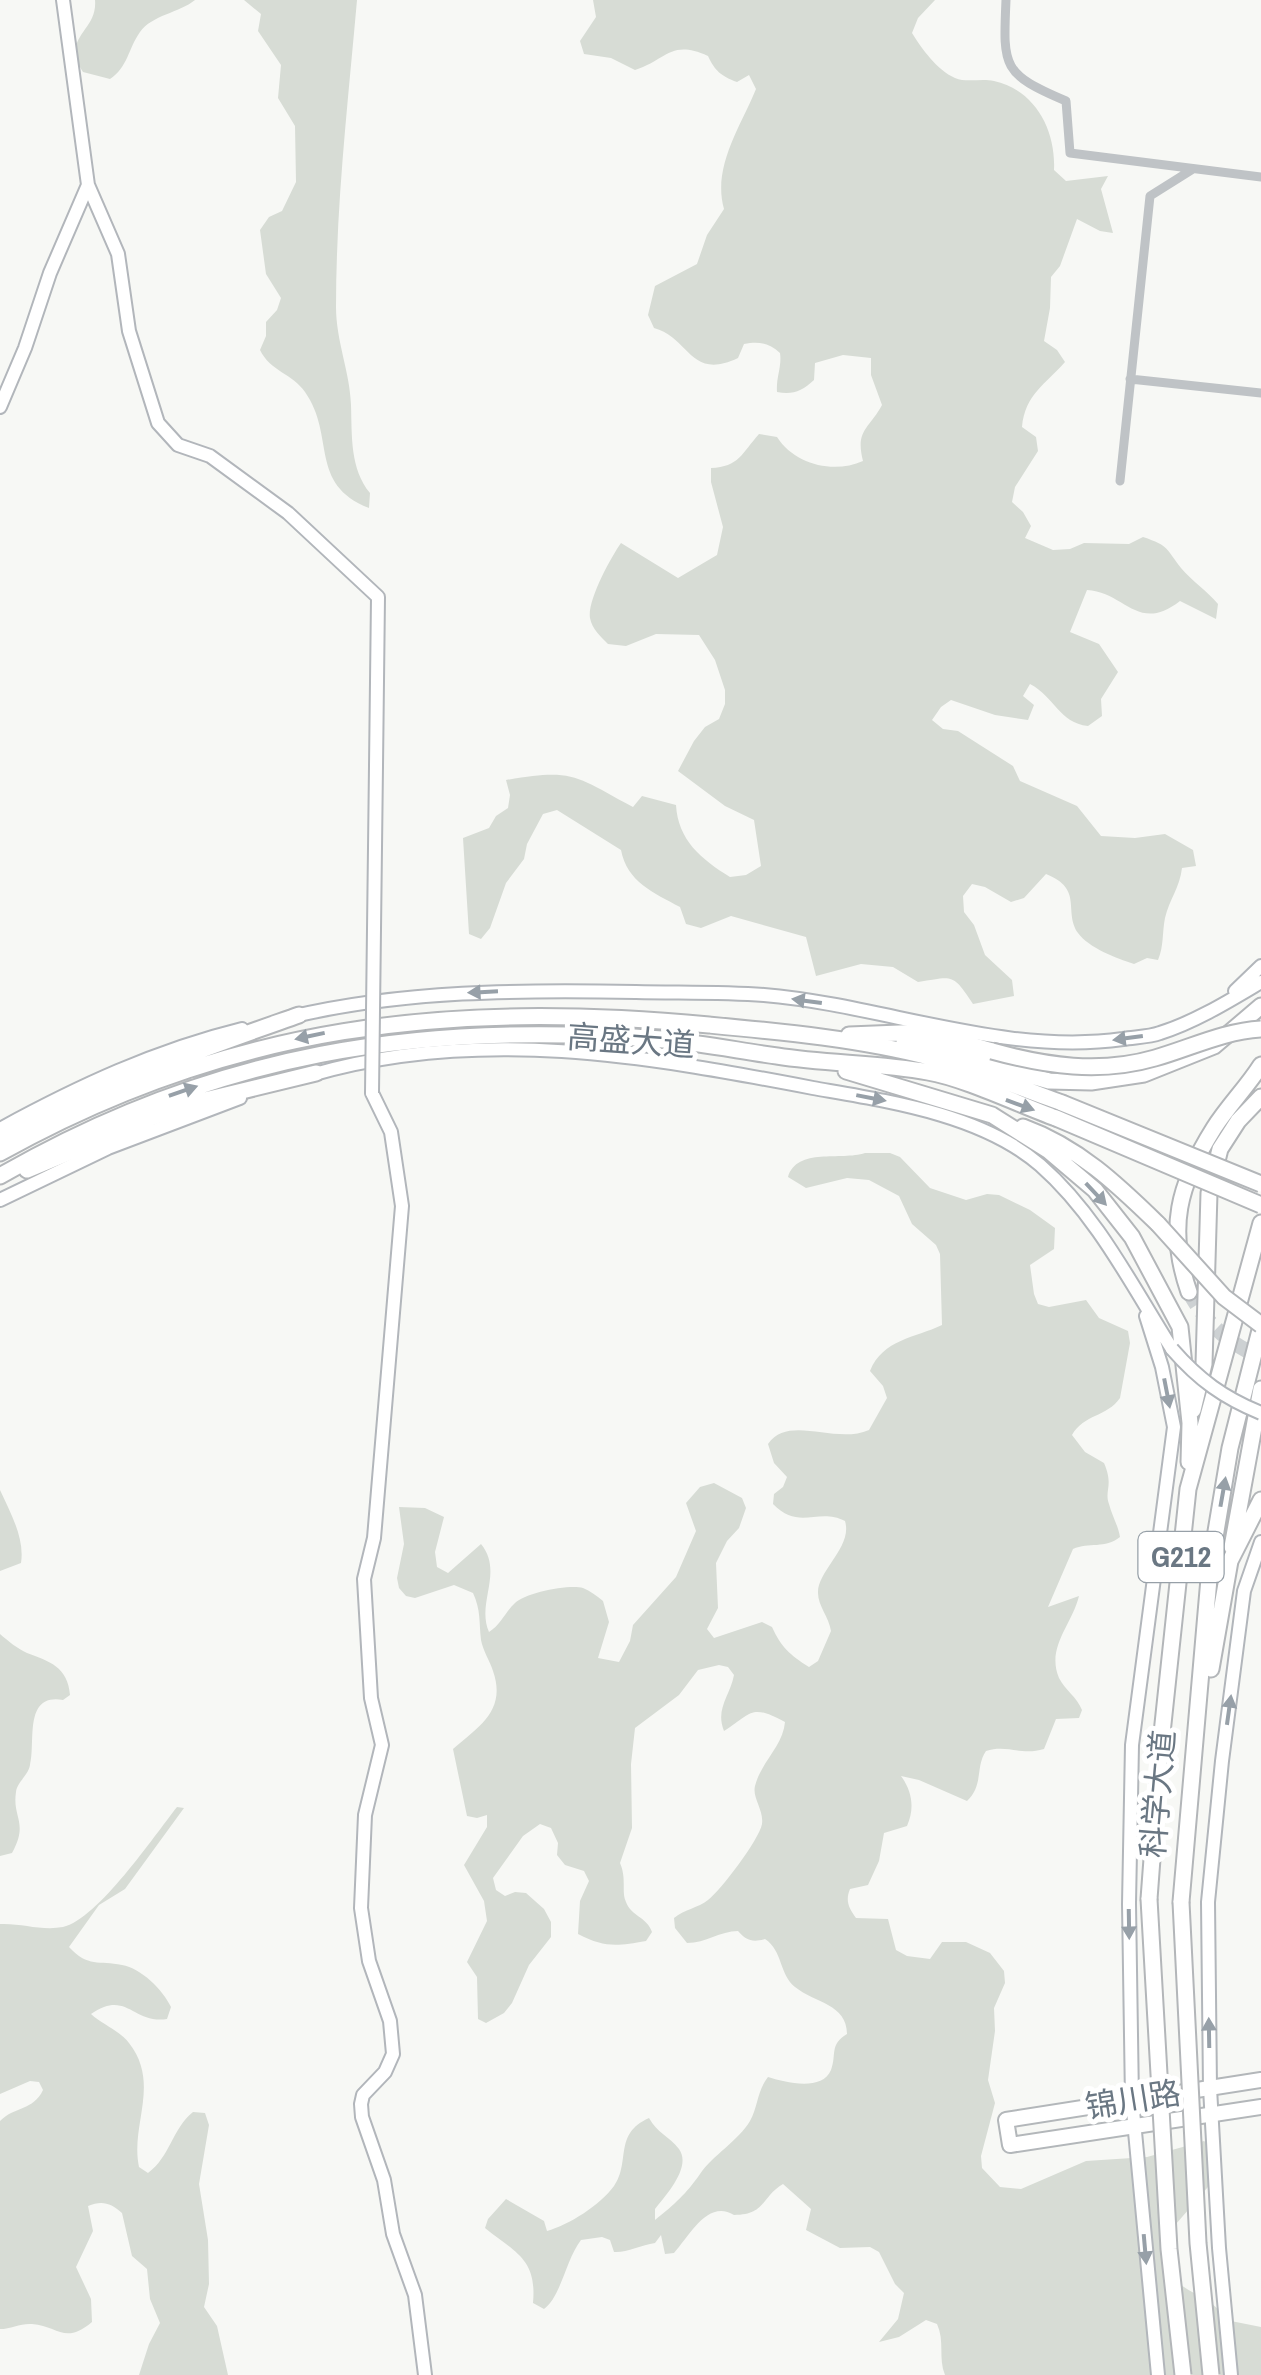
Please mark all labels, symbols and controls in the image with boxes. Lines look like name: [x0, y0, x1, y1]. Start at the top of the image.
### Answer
one-way arrow: [466, 984, 498, 1000]
one-way arrow: [791, 993, 822, 1009]
street label: 高盛大道: [566, 1015, 696, 1066]
one-way arrow: [294, 1029, 325, 1045]
one-way arrow: [1112, 1031, 1143, 1047]
one-way arrow: [169, 1083, 199, 1098]
one-way arrow: [856, 1091, 887, 1107]
one-way arrow: [1005, 1098, 1035, 1113]
one-way arrow: [1084, 1181, 1107, 1205]
one-way arrow: [1160, 1378, 1175, 1409]
one-way arrow: [1216, 1476, 1231, 1507]
road number: G212: [1138, 1532, 1224, 1582]
one-way arrow: [1221, 1693, 1237, 1725]
street label: 科学大道: [1131, 1728, 1184, 1860]
one-way arrow: [1122, 1909, 1138, 1941]
one-way arrow: [1201, 2017, 1217, 2049]
street label: 锦川路: [1082, 2071, 1184, 2128]
one-way arrow: [1137, 2233, 1153, 2265]

